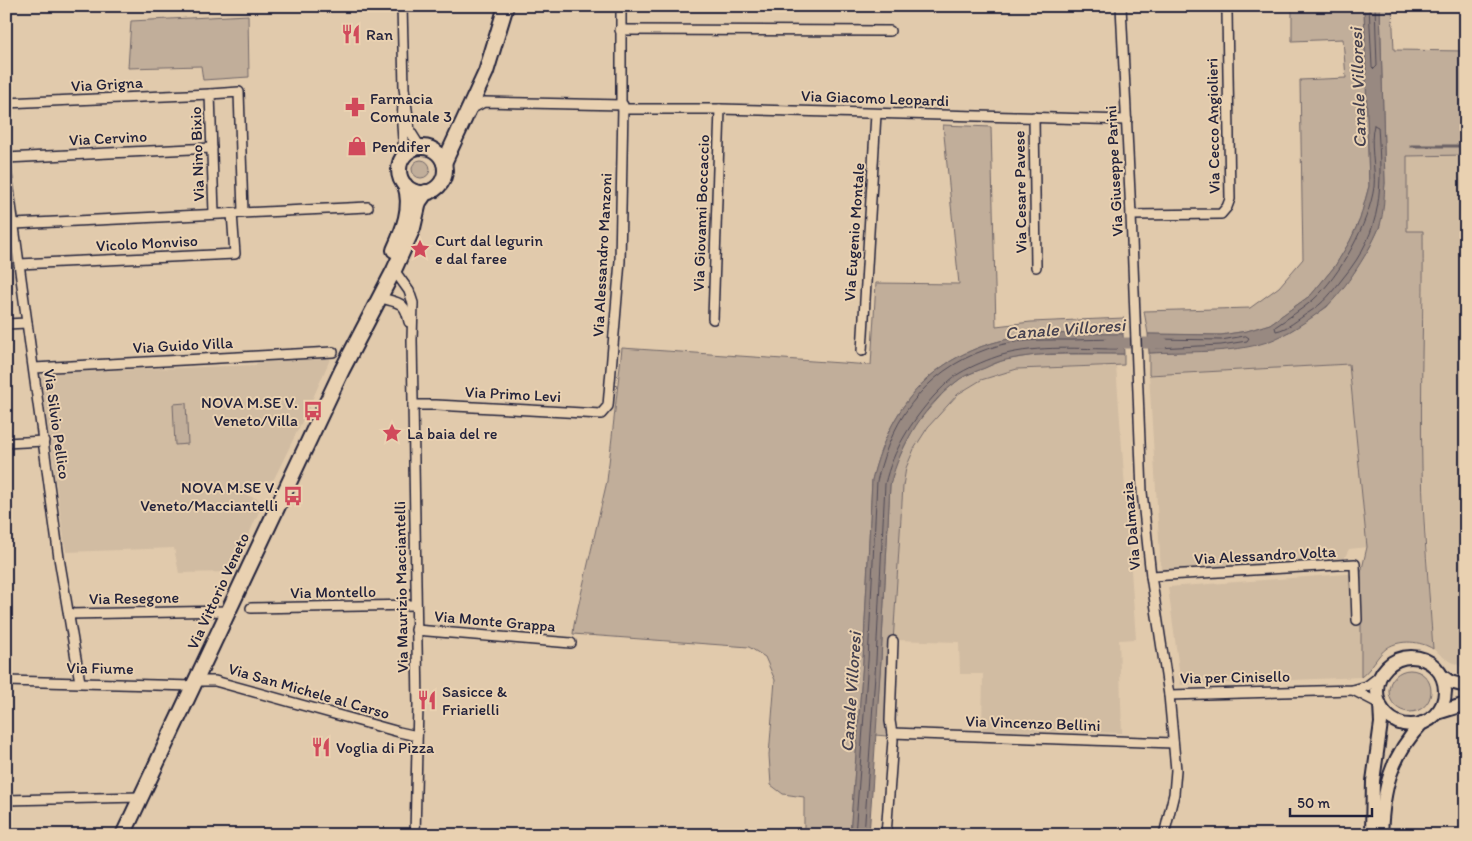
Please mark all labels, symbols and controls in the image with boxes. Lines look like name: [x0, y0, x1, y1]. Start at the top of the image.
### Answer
restaurant icon: Ran: [340, 23, 362, 45]
place label: Ran: [366, 25, 393, 44]
water label: Canale Villoresi: [1345, 25, 1371, 149]
street label: Via Cecco Angiolieri: [1202, 58, 1224, 194]
street label: Via Grigna: [71, 73, 144, 95]
street label: Via Giacomo Leopardi: [801, 86, 949, 110]
place label: Farmacia Comunale 3: [370, 89, 452, 126]
pharmacy icon: Farmacia Comunale 3: [344, 96, 366, 118]
street label: Via Giuseppe Parini: [1101, 105, 1127, 237]
street label: Via Nino Bixio: [186, 106, 208, 202]
street label: Via Cervino: [69, 126, 147, 150]
street label: Via Cesare Pavese: [1009, 130, 1031, 254]
street label: Via Giovanni Boccaccio: [689, 134, 713, 292]
shop icon: Pendifer: [346, 135, 368, 157]
place label: Pendifer: [372, 137, 431, 156]
street label: Via Eugenio Montale: [840, 162, 868, 302]
street label: Via Alessandro Manzoni: [588, 172, 616, 338]
street label: Vicolo Monviso: [96, 231, 198, 255]
place label: Curt dal legurin e dal faree: [435, 231, 543, 268]
place icon: Curt dal legurin e dal faree: [409, 238, 431, 260]
water label: Canale Villoresi: [1004, 314, 1128, 344]
street label: Via Guido Villa: [132, 333, 234, 357]
street label: Via Silvio Pellico: [40, 368, 74, 480]
street label: Via Primo Levi: [464, 382, 562, 406]
place label: NOVA M.SE V. Veneto/Villa: [201, 393, 298, 430]
bus stop icon: NOVA M.SE V. Veneto/Villa: [302, 400, 324, 422]
place icon: La baia del re: [381, 422, 403, 444]
place label: La baia del re: [407, 424, 498, 443]
place label: NOVA M.SE V. Veneto/Macciantelli: [140, 478, 278, 515]
street label: Via Dalmazia: [1118, 480, 1144, 571]
bus stop icon: NOVA M.SE V. Veneto/Macciantelli: [282, 485, 304, 507]
street label: Via Maurizio Macciantelli: [390, 501, 412, 673]
street label: Via Vittorio Veneto: [183, 529, 253, 653]
street label: Via Alessandro Volta: [1193, 542, 1337, 568]
street label: Via Montello: [290, 582, 376, 602]
street label: Via Resegone: [89, 588, 180, 608]
street label: Via Monte Grappa: [433, 606, 557, 636]
water label: Canale Villoresi: [836, 629, 866, 753]
street label: Via Fiume: [66, 658, 134, 678]
street label: Via San Michele al Carso: [226, 659, 392, 723]
street label: Via per Cinisello: [1180, 667, 1290, 687]
place label: Sasicce & Friarielli: [442, 682, 508, 719]
restaurant icon: Sasicce & Friarielli: [416, 689, 438, 711]
street label: Via Vincenzo Bellini: [965, 711, 1101, 735]
restaurant icon: Voglia di Pizza: [310, 736, 332, 758]
place label: Voglia di Pizza: [336, 738, 435, 757]
scale bar: [1290, 786, 1372, 818]
text: 50 m: [1297, 794, 1330, 812]

